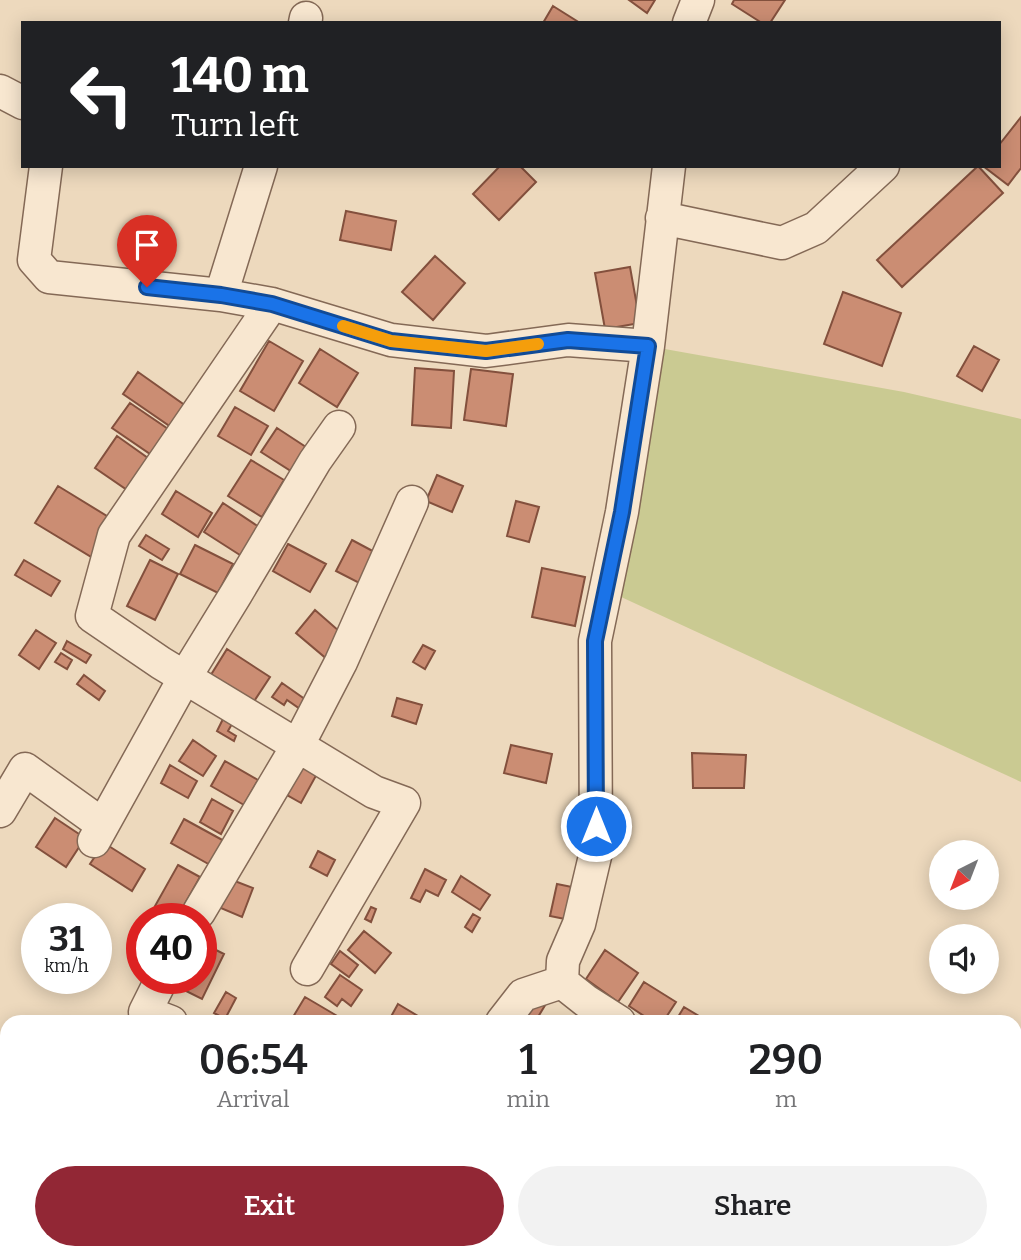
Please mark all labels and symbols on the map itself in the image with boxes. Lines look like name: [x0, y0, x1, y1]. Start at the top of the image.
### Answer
pin: [117, 215, 177, 287]
position arrow: [559, 789, 633, 863]
north arrow: [929, 840, 999, 910]
speed limit sign: 40: [126, 903, 217, 994]

